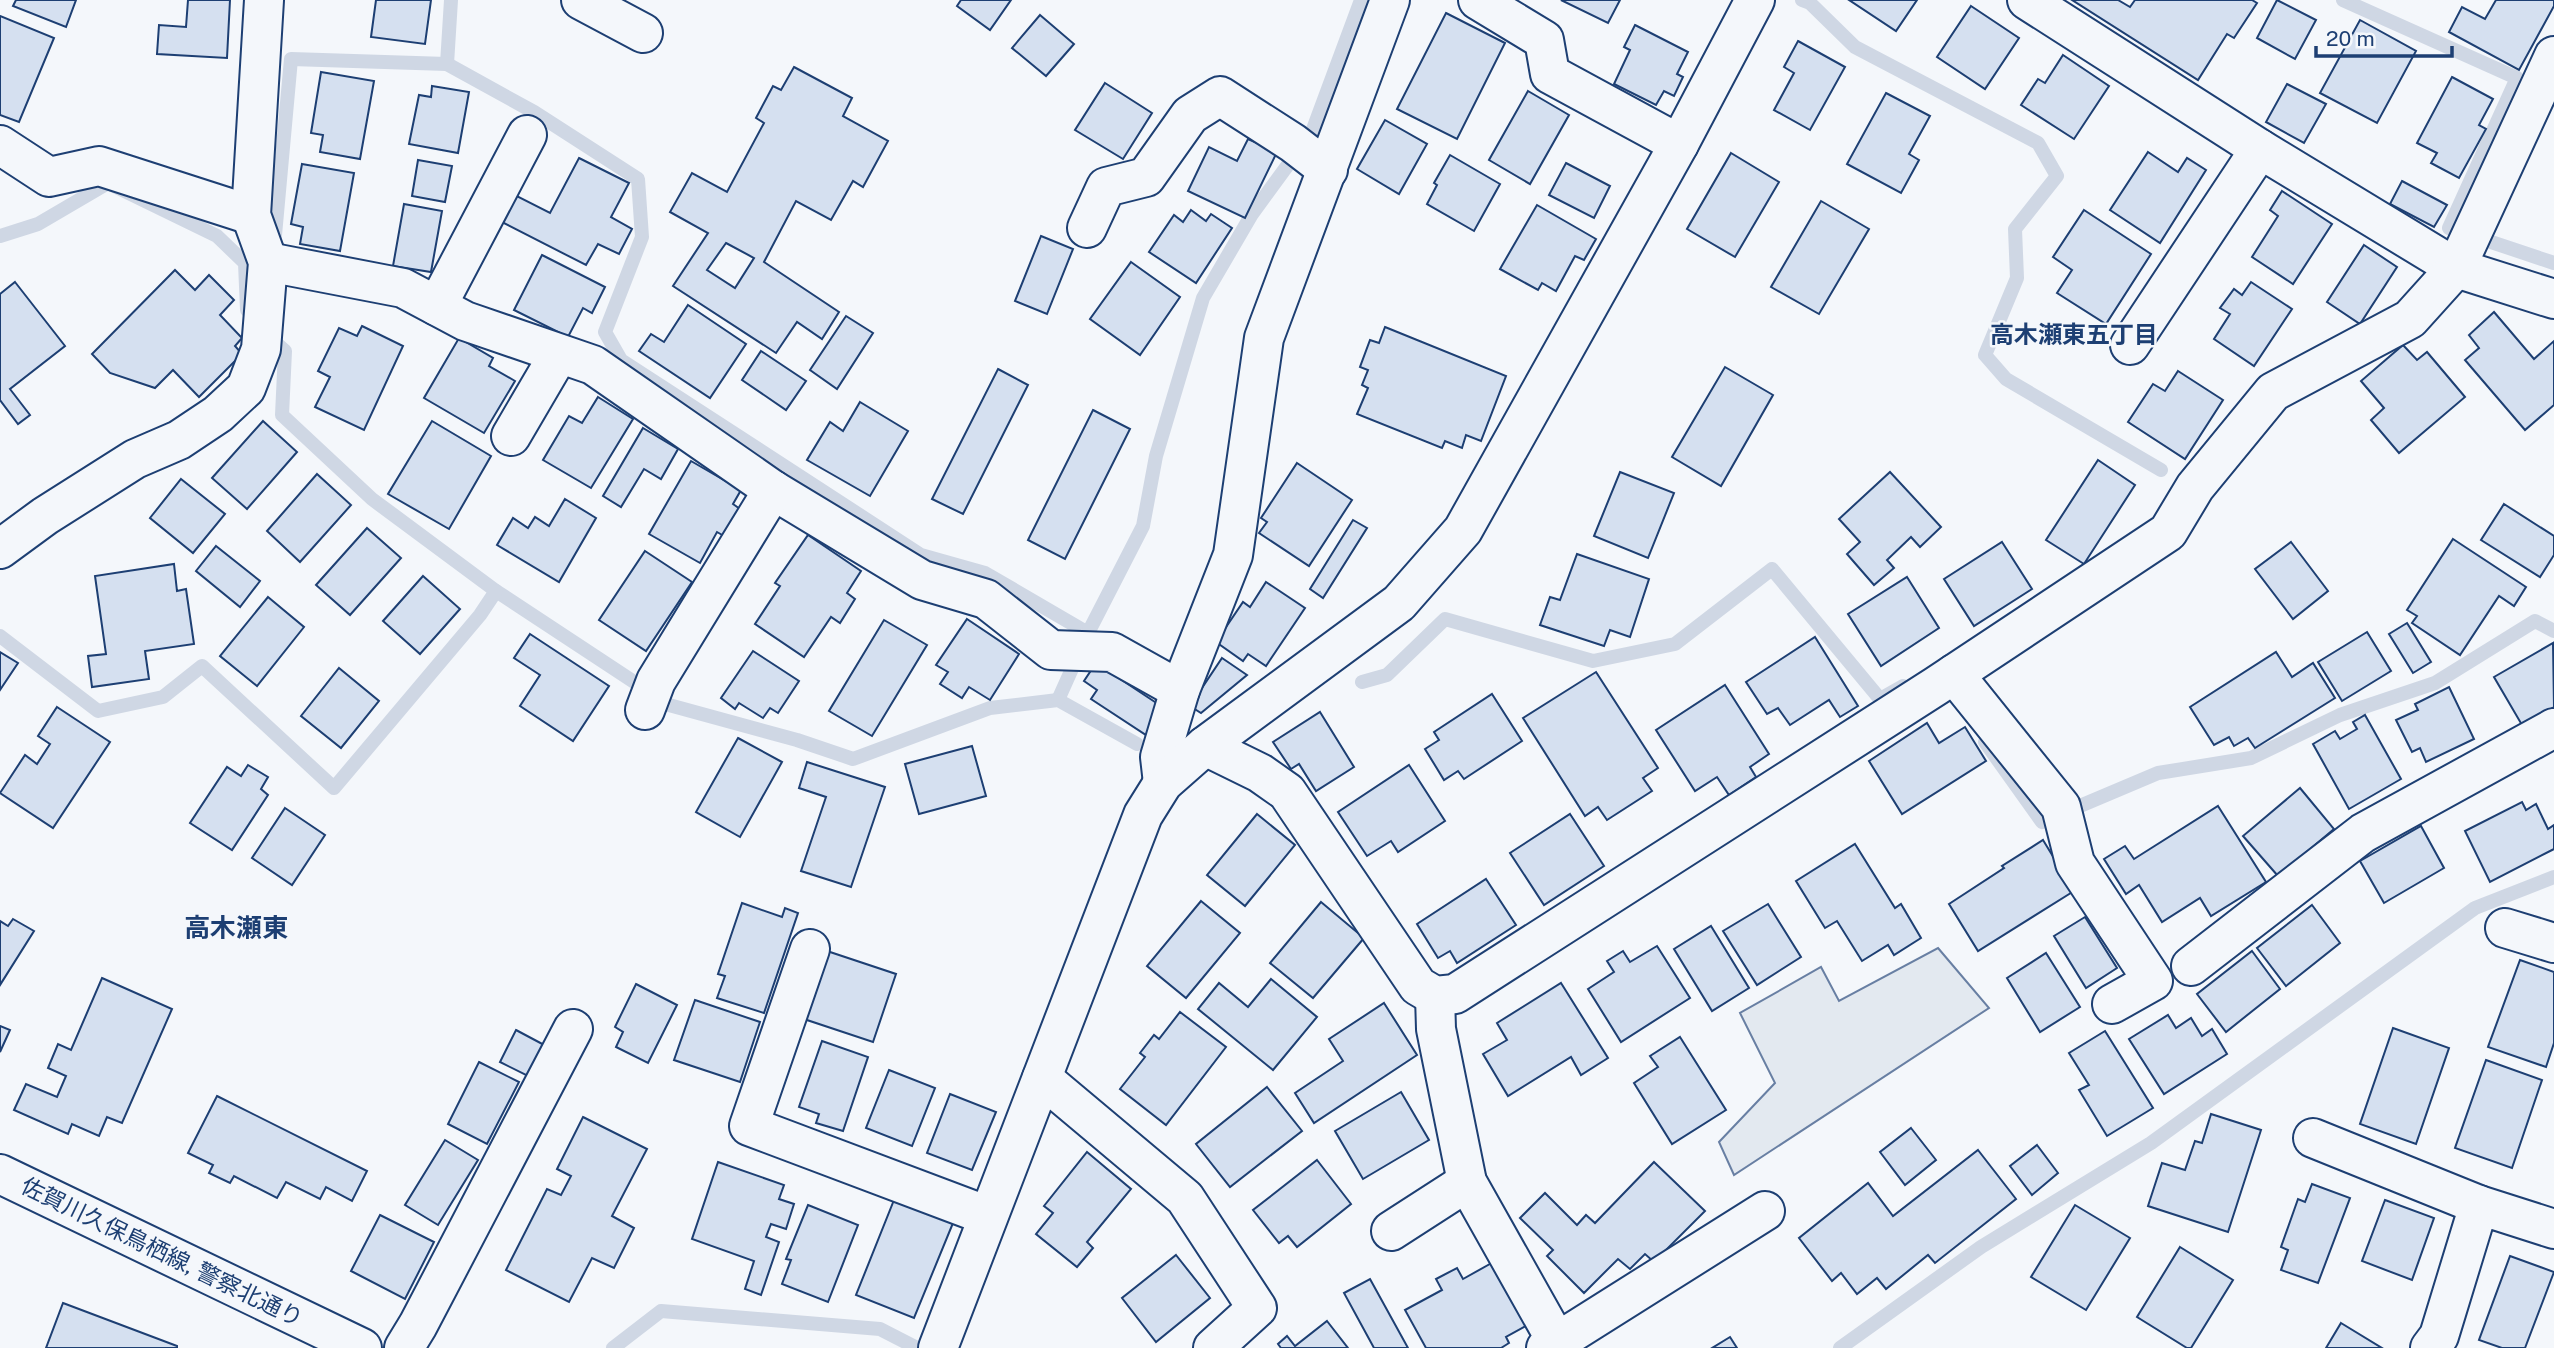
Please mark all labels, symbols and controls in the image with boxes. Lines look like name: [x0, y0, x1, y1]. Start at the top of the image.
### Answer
scale bar: [2316, 14, 2452, 58]
text: 20 m: [2326, 26, 2375, 51]
district label: 高木瀬東五丁目: [1990, 320, 2158, 348]
district label: 高木瀬東: [184, 912, 288, 943]
street label: 佐賀川久保鳥栖線, 警察北通り: [17, 1171, 307, 1332]

